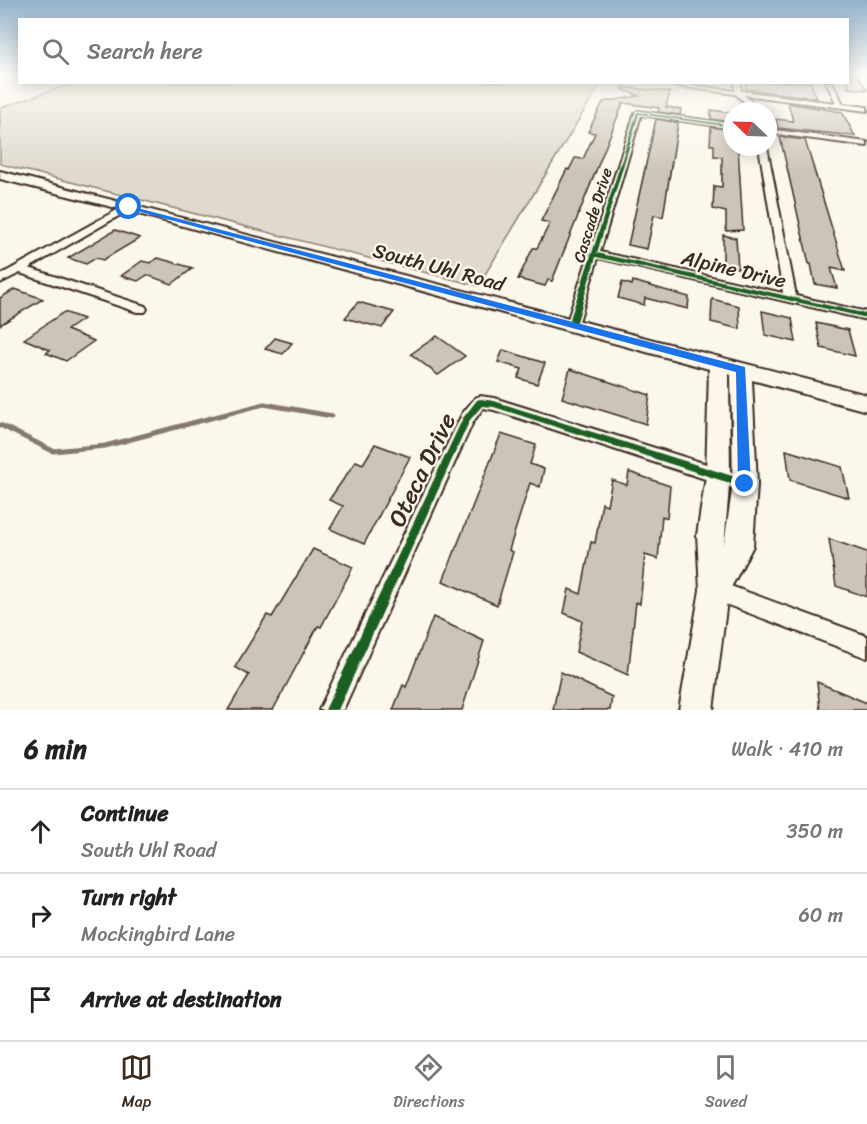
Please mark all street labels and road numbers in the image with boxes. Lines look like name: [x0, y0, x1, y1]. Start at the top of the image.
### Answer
street label: Cascade Drive: [564, 164, 621, 266]
street label: South Uhl Road: [369, 233, 510, 302]
street label: Alpine Drive: [677, 240, 790, 299]
street label: Oteca Drive: [376, 406, 468, 534]

